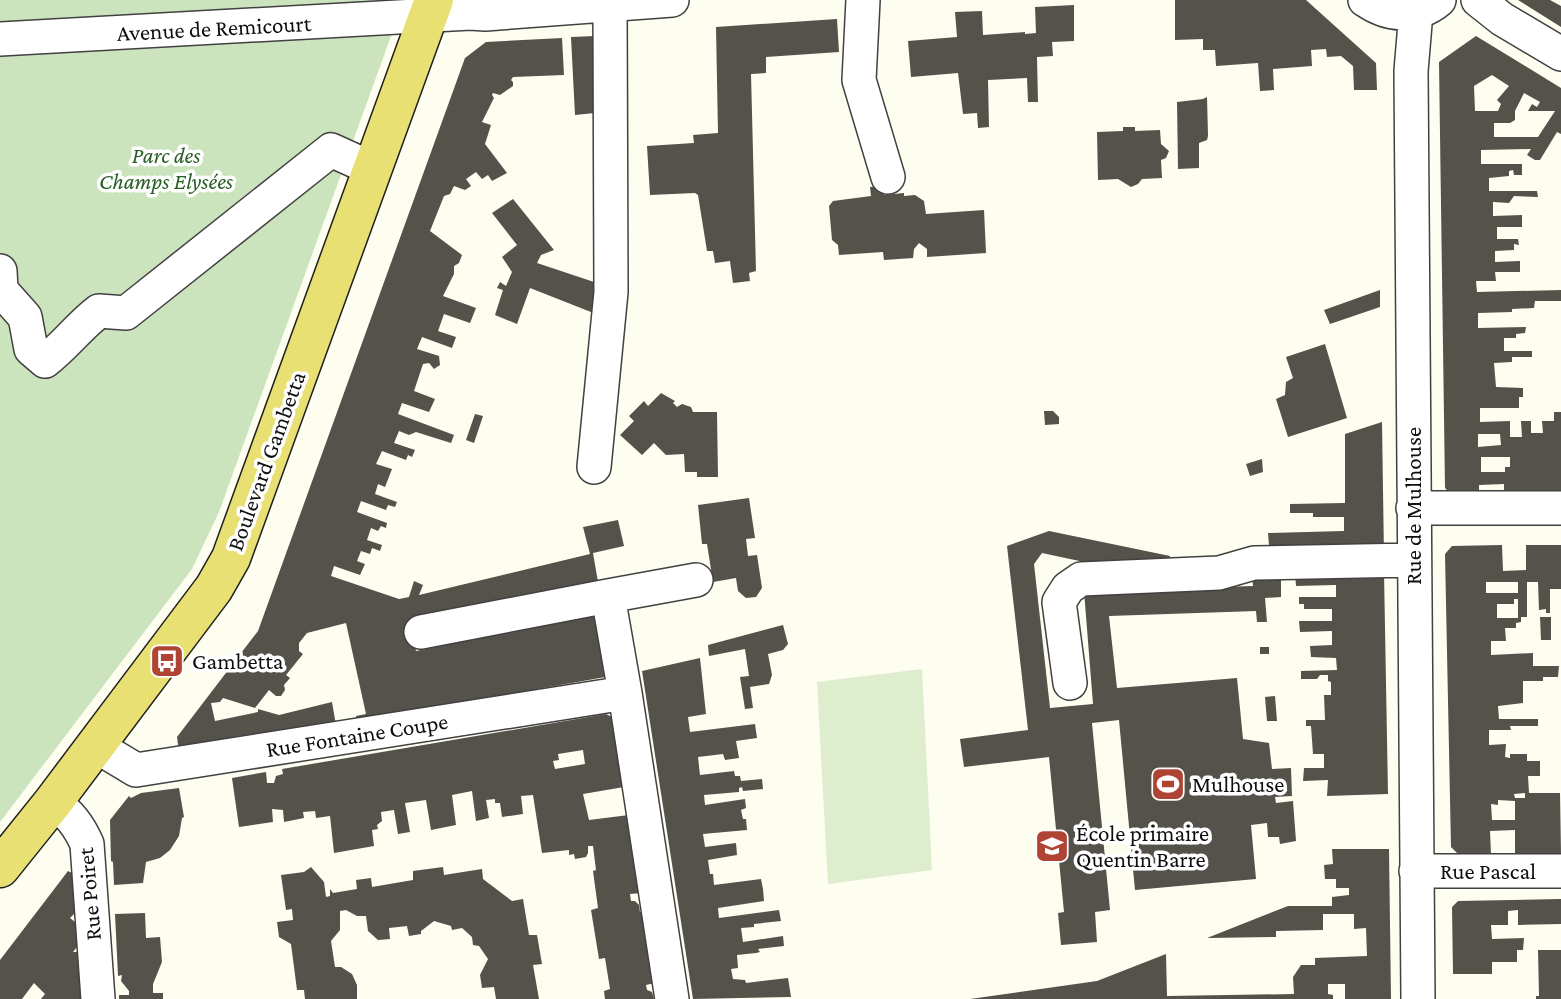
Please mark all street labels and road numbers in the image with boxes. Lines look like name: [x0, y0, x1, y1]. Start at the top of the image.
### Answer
street label: Avenue de Remicourt: [116, 10, 312, 46]
street label: Boulevard Gambetta: [221, 367, 311, 554]
street label: Rue de Mulhouse: [1400, 427, 1426, 585]
street label: Rue Fontaine Coupe: [264, 708, 450, 762]
street label: Rue Poiret: [72, 846, 106, 941]
street label: Rue Pascal: [1440, 858, 1536, 884]

